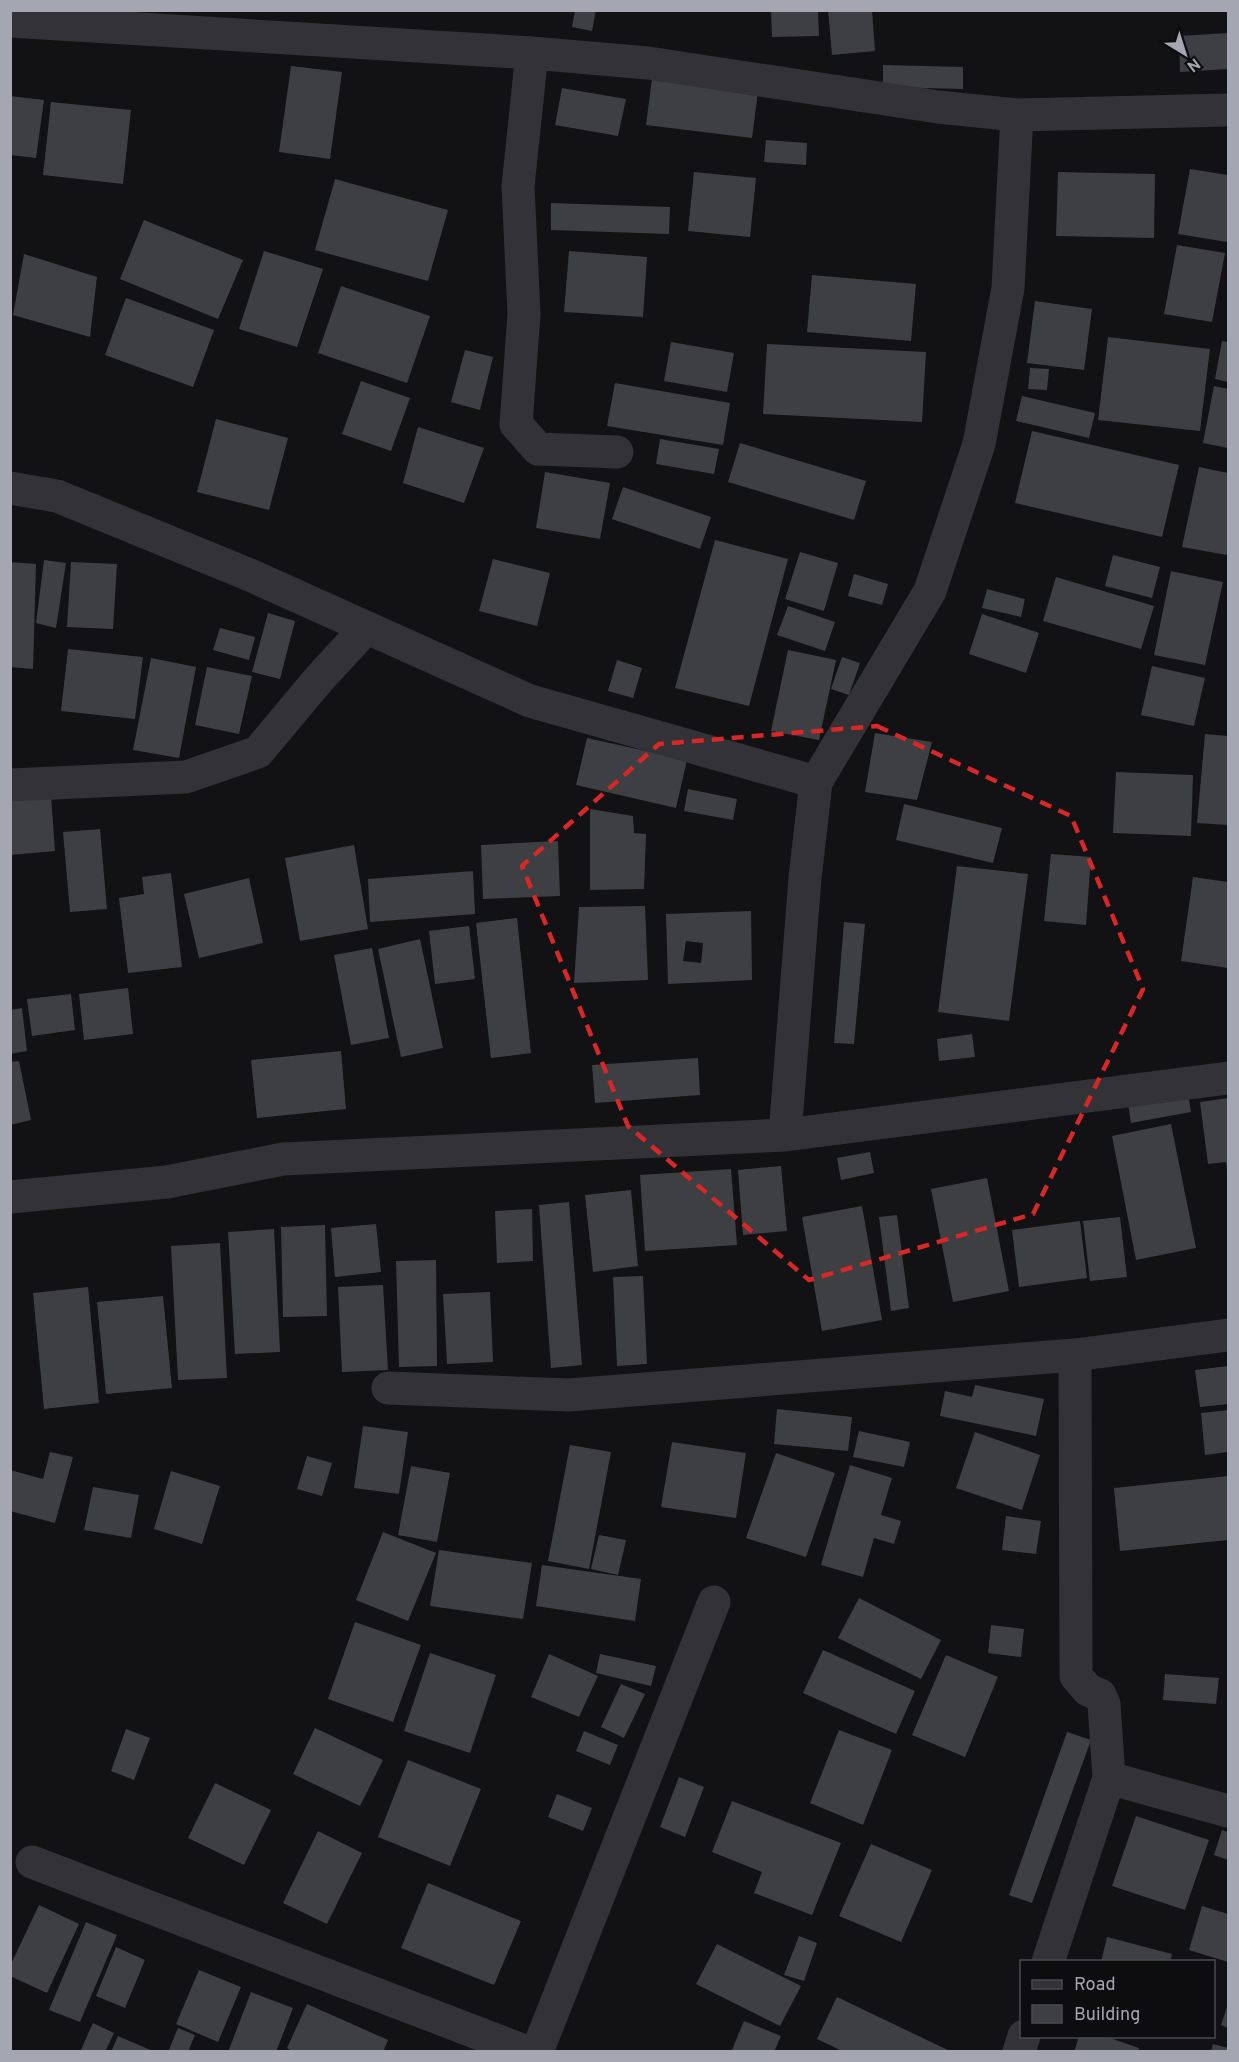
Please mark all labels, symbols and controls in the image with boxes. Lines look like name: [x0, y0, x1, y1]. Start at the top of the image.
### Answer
north arrow: [1155, 24, 1215, 84]
text: N: [1182, 53, 1204, 76]
legend: [1020, 1960, 1215, 2038]
text: Road: [1074, 1974, 1116, 1997]
text: Building: [1074, 2004, 1140, 2027]

